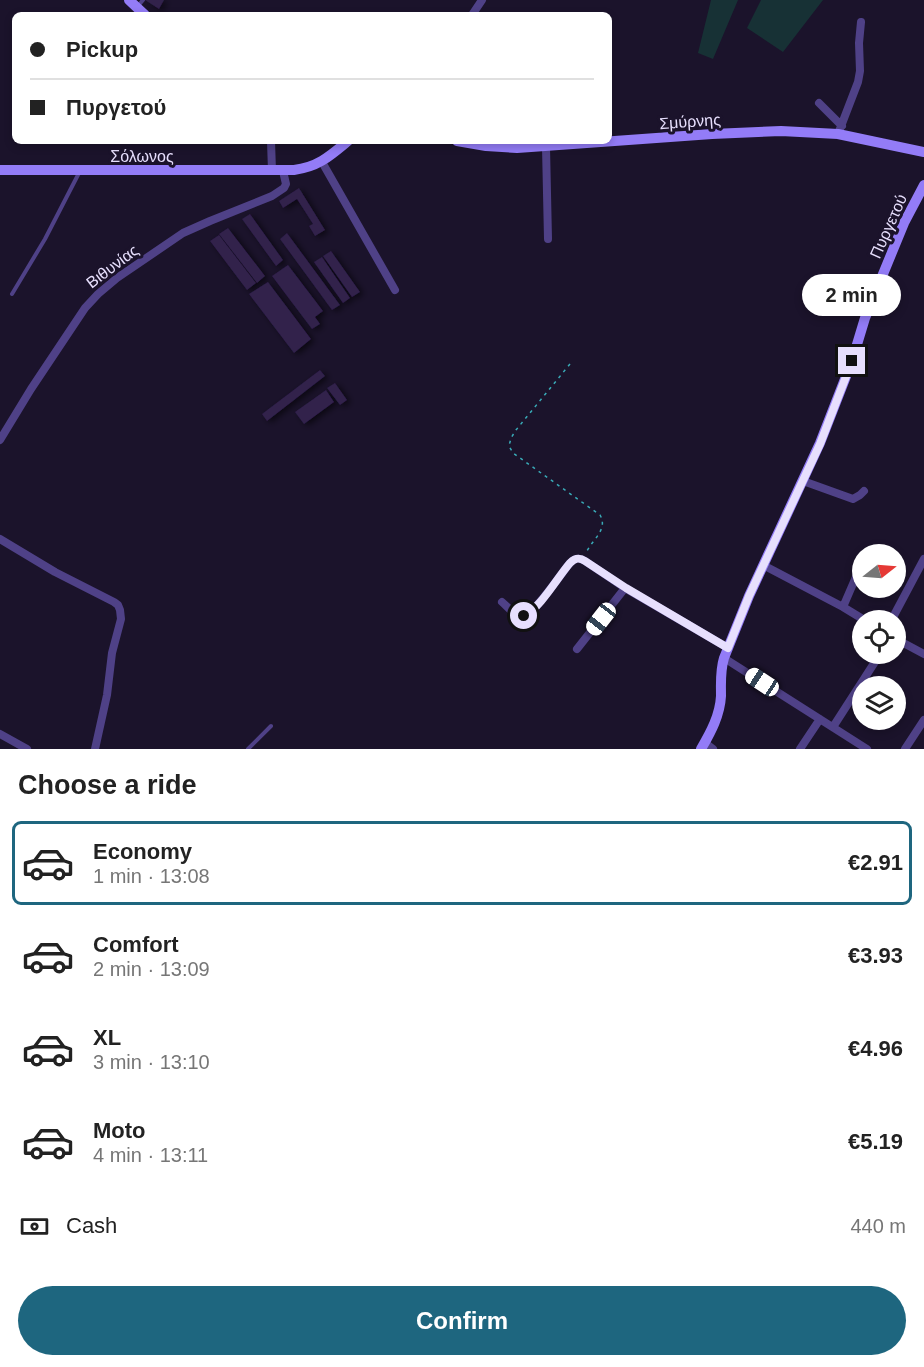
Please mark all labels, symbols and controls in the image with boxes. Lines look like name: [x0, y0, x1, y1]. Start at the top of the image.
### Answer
text: Pickup: [66, 37, 138, 62]
text: Πυργετού: [66, 95, 166, 120]
street label: Σμύρνης: [659, 111, 722, 132]
street label: Σόλωνος: [110, 148, 174, 165]
street label: Πυργετού: [867, 192, 910, 261]
street label: Βιθυνίας: [83, 241, 142, 291]
callout: 2 min: [802, 274, 902, 316]
text: 2 min: [825, 284, 878, 306]
route end: [838, 347, 865, 374]
north arrow: [852, 544, 906, 598]
map controls: [852, 544, 906, 730]
car: [583, 599, 619, 639]
route start: [510, 602, 537, 629]
button: locate: [852, 610, 906, 664]
car: [742, 665, 782, 699]
button: layers: [852, 676, 906, 730]
text: Choose a ride: [18, 770, 197, 800]
icon: car: [21, 836, 75, 890]
text: Economy: [93, 839, 192, 864]
text: €2.91: [848, 850, 903, 875]
text: 1 min · 13:08: [93, 865, 210, 887]
icon: car: [21, 929, 75, 983]
text: Comfort: [93, 932, 179, 957]
text: €3.93: [848, 943, 903, 968]
text: 2 min · 13:09: [93, 958, 210, 980]
icon: car: [21, 1022, 75, 1076]
text: XL: [93, 1025, 121, 1050]
text: €4.96: [848, 1036, 903, 1061]
text: 3 min · 13:10: [93, 1051, 210, 1073]
icon: car: [21, 1115, 75, 1169]
text: Moto: [93, 1118, 146, 1143]
text: €5.19: [848, 1129, 903, 1154]
text: 4 min · 13:11: [93, 1144, 208, 1166]
icon: cash: [18, 1210, 51, 1243]
text: Cash: [66, 1213, 117, 1238]
text: 440 m: [850, 1215, 906, 1237]
button: Confirm: [18, 1286, 906, 1355]

